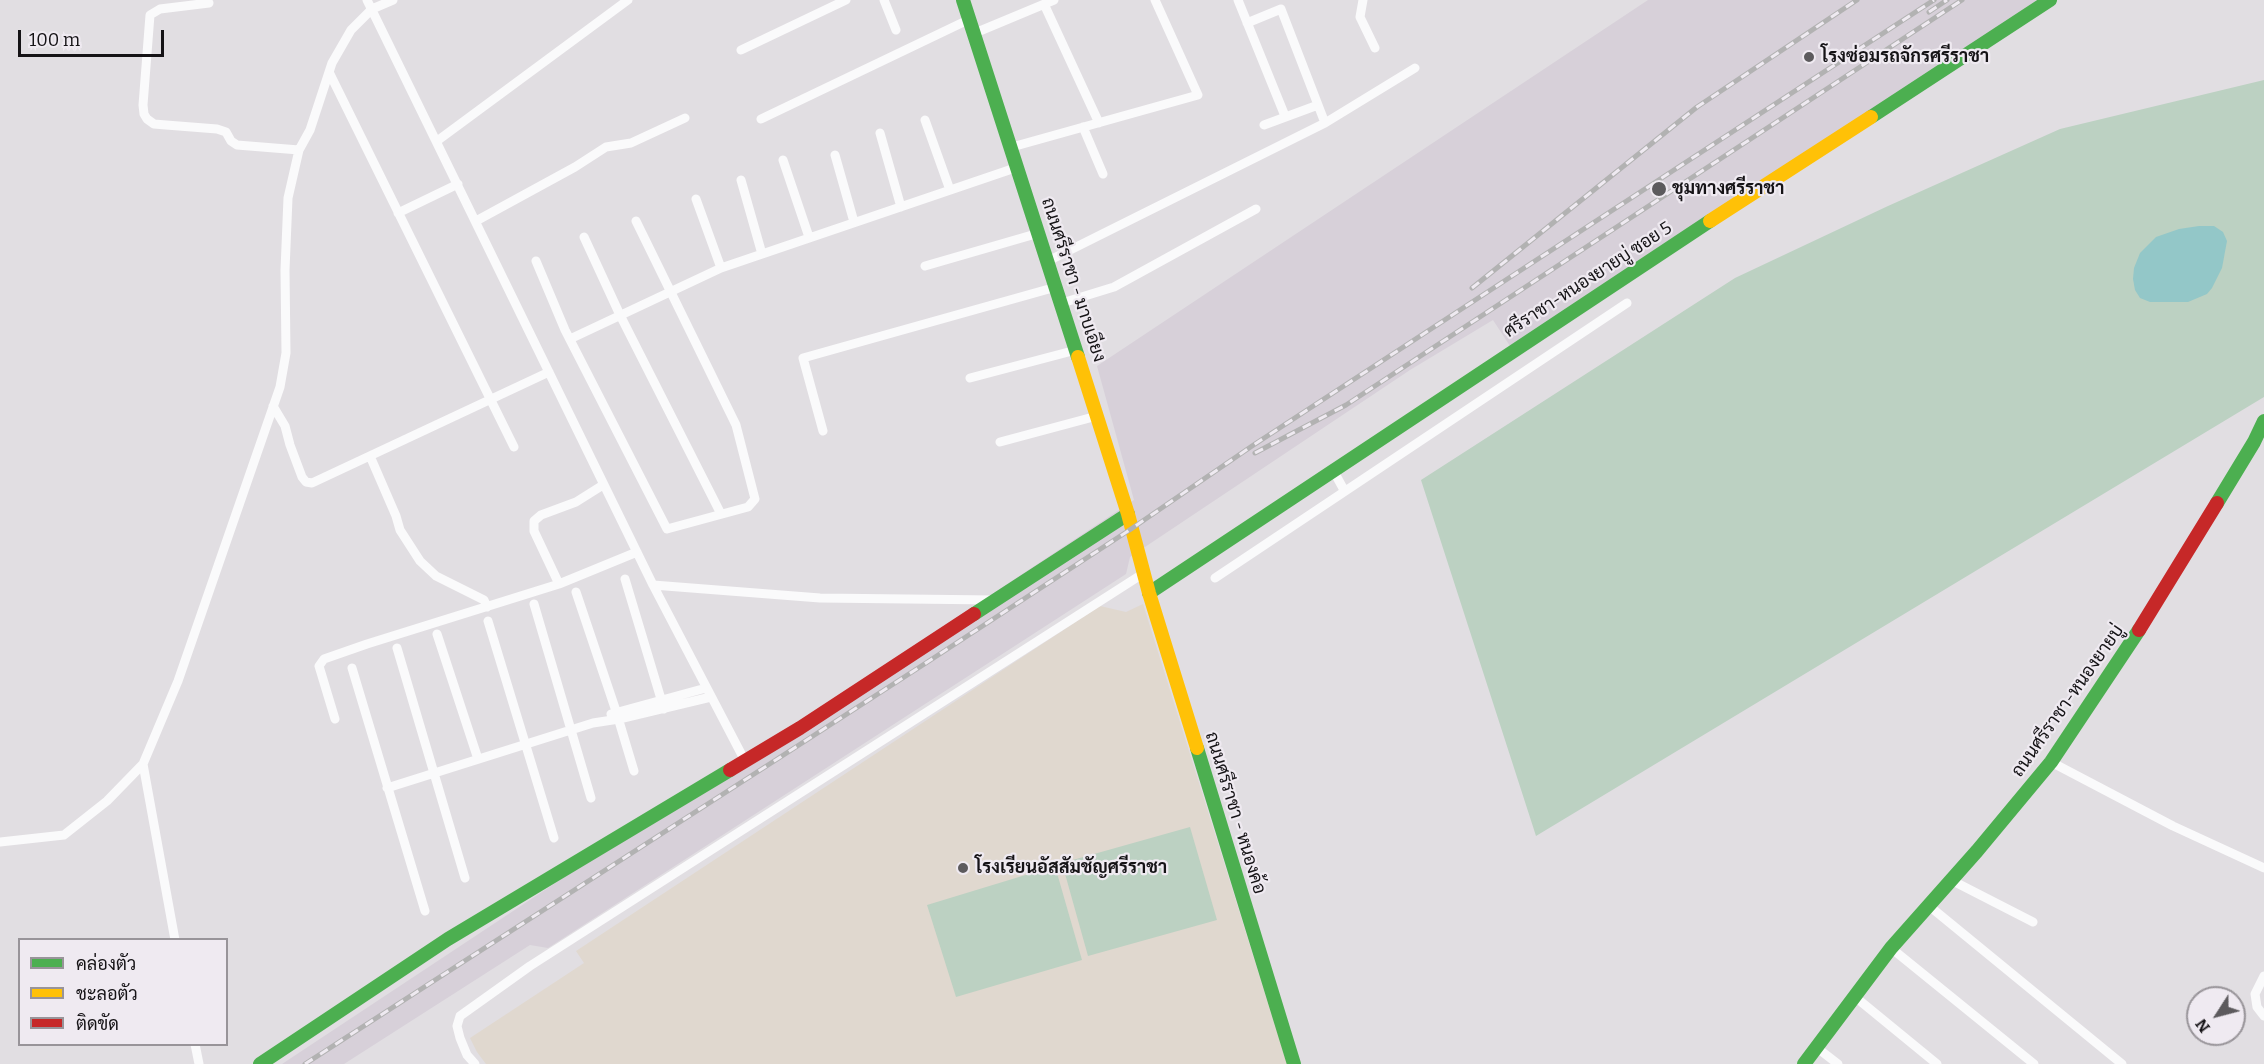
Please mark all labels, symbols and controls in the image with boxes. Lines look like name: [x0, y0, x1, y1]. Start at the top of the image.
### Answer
scale bar: [21, 18, 166, 56]
text: 100 m: [29, 29, 80, 51]
place label: โรงซ่อมรถจักรศรีราชา: [1821, 46, 1989, 68]
marker: โรงซ่อมรถจักรศรีราชา: [1802, 50, 1816, 64]
place label: ชุมทางศรีราชา: [1672, 178, 1784, 200]
marker: ชุมทางศรีราชา: [1650, 180, 1668, 198]
street label: ถนนศรีราชา - มาบเอียง: [1036, 195, 1110, 365]
street label: ศรีราชา-หนองยายบู่ ซอย 5: [1500, 218, 1676, 342]
street label: ถนนศรีราชา-หนองยายบู่: [2007, 621, 2129, 781]
street label: ถนนศรีราชา - หนองค้อ: [1200, 729, 1270, 897]
place label: โรงเรียนอัสสัมชัญศรีราชา: [975, 857, 1167, 879]
marker: โรงเรียนอัสสัมชัญศรีราชา: [956, 861, 970, 875]
legend: [18, 938, 228, 1046]
text: คล่องตัว: [76, 953, 136, 975]
text: ชะลอตัว: [76, 983, 138, 1005]
north arrow: [2186, 986, 2246, 1046]
text: ติดขัด: [76, 1013, 119, 1035]
text: N: [2191, 1015, 2214, 1036]

